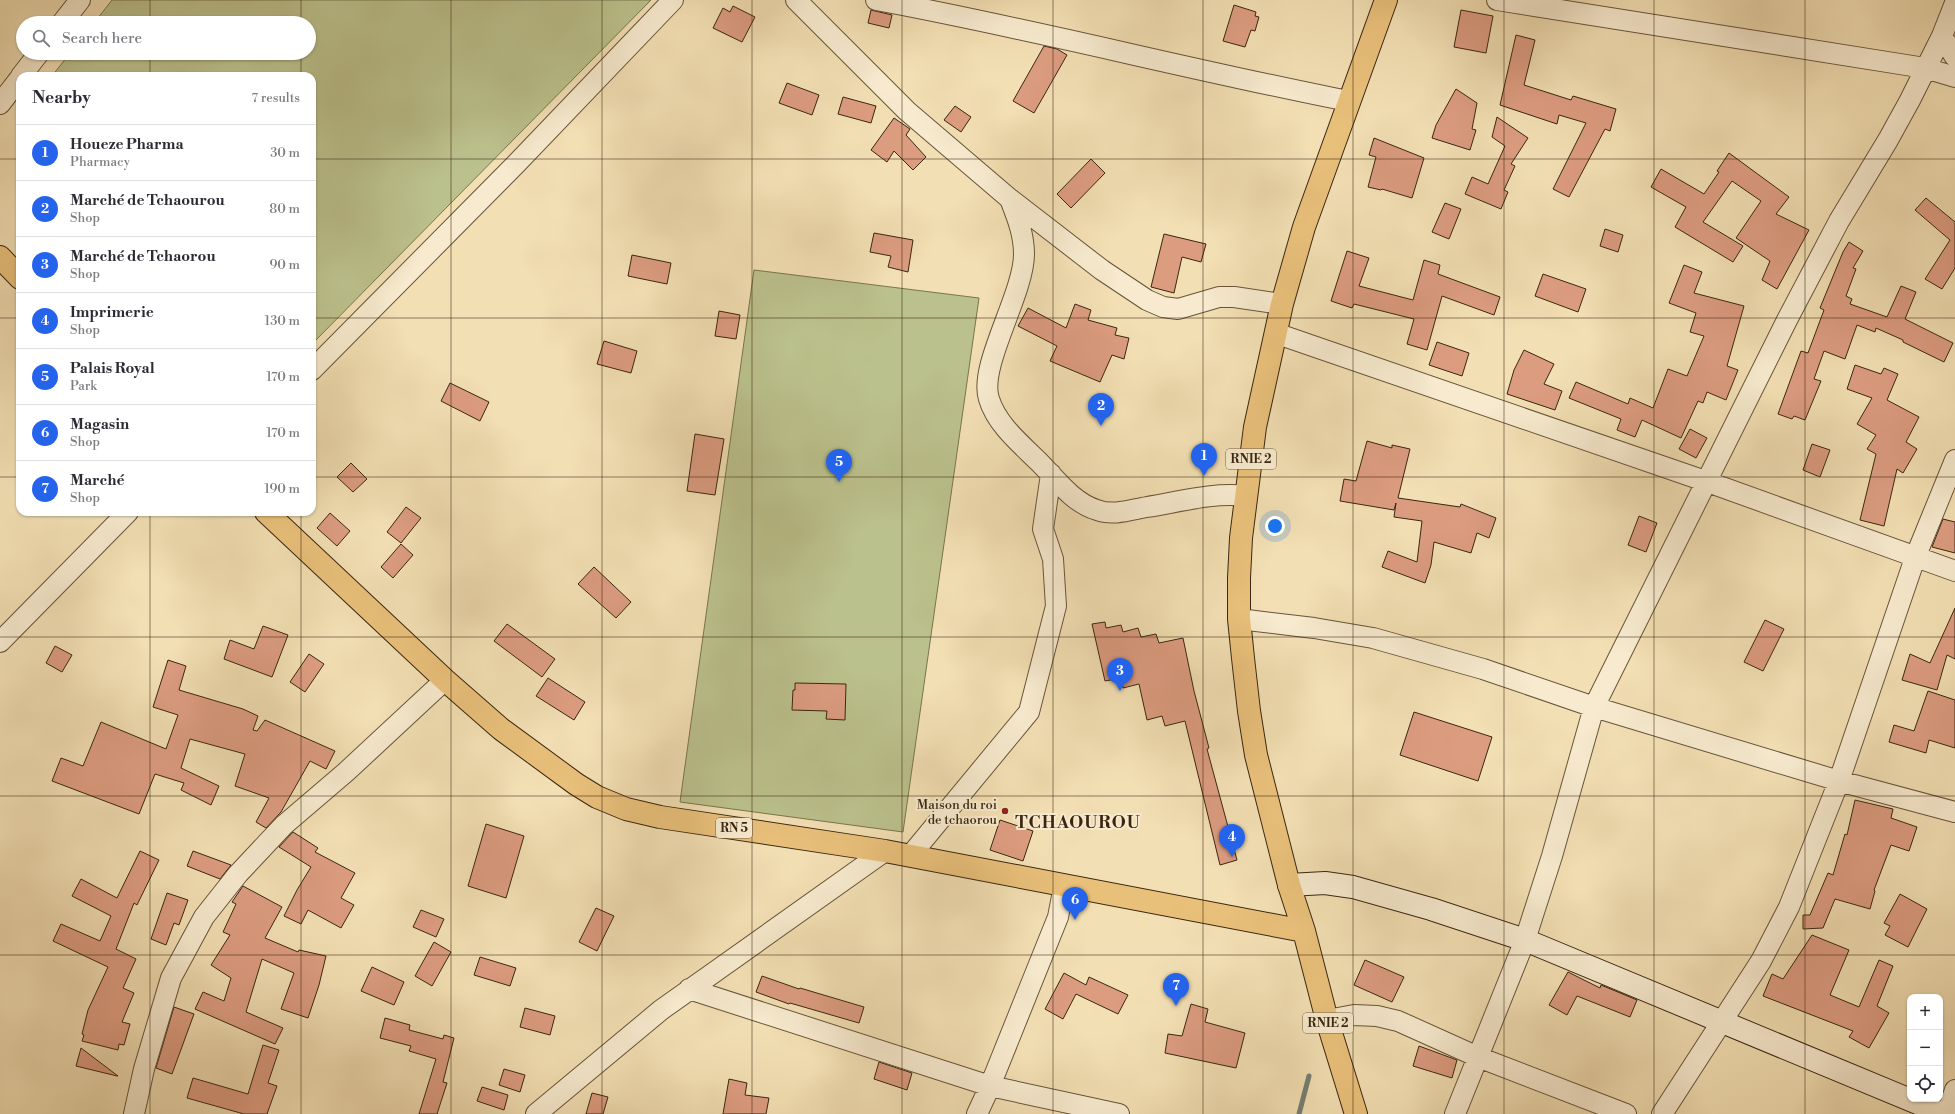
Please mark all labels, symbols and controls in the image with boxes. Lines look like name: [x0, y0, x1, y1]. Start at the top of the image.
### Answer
search box: [16, 16, 316, 60]
icon: search: [30, 27, 52, 49]
text: Search here: [62, 29, 142, 48]
text: Nearby: [32, 87, 91, 109]
text: 7 results: [251, 90, 300, 106]
text: Houeze Pharma: [70, 135, 184, 154]
text: 1: [42, 145, 48, 161]
text: 30 m: [270, 145, 300, 161]
text: Pharmacy: [70, 154, 130, 170]
text: Marché de Tchaourou: [70, 191, 225, 210]
text: 2: [41, 201, 49, 217]
text: 80 m: [269, 201, 300, 217]
text: Shop: [70, 210, 100, 226]
text: Marché de Tchaorou: [70, 247, 216, 266]
text: 3: [41, 257, 49, 273]
text: 90 m: [269, 257, 300, 273]
text: Shop: [70, 266, 100, 282]
text: Imprimerie: [70, 303, 154, 322]
text: 4: [41, 313, 49, 329]
text: 130 m: [265, 313, 300, 329]
text: Shop: [70, 322, 100, 338]
text: Palais Royal: [70, 359, 155, 378]
text: 5: [41, 369, 49, 385]
text: 170 m: [266, 369, 300, 385]
text: Park: [70, 378, 97, 394]
pin: 2: [1088, 393, 1114, 426]
text: Magasin: [70, 415, 129, 434]
text: 6: [41, 425, 49, 441]
text: 170 m: [266, 425, 300, 441]
text: Shop: [70, 434, 100, 450]
pin: 1: [1191, 443, 1217, 476]
pin: 5: [826, 449, 852, 482]
road number: RNIE 2: [1226, 449, 1276, 469]
text: Marché: [70, 471, 125, 490]
text: 7: [41, 481, 49, 497]
text: 190 m: [264, 481, 300, 497]
text: Shop: [70, 490, 100, 506]
your location: [1265, 516, 1285, 536]
pin: 3: [1107, 658, 1133, 691]
place label: Maison du roi de tchaorou: [917, 797, 998, 828]
marker: Maison du roi de tchaorou: [1000, 806, 1010, 816]
district label: TCHAOUROU: [1015, 812, 1141, 834]
road number: RN 5: [716, 818, 752, 838]
pin: 4: [1219, 824, 1245, 857]
pin: 6: [1062, 887, 1088, 920]
pin: 7: [1163, 973, 1189, 1006]
map controls: [1907, 994, 1943, 1102]
button: +: [1907, 994, 1943, 1030]
road number: RNIE 2: [1303, 1013, 1353, 1033]
button: −: [1907, 1030, 1943, 1066]
button: locate: [1907, 1066, 1943, 1102]

